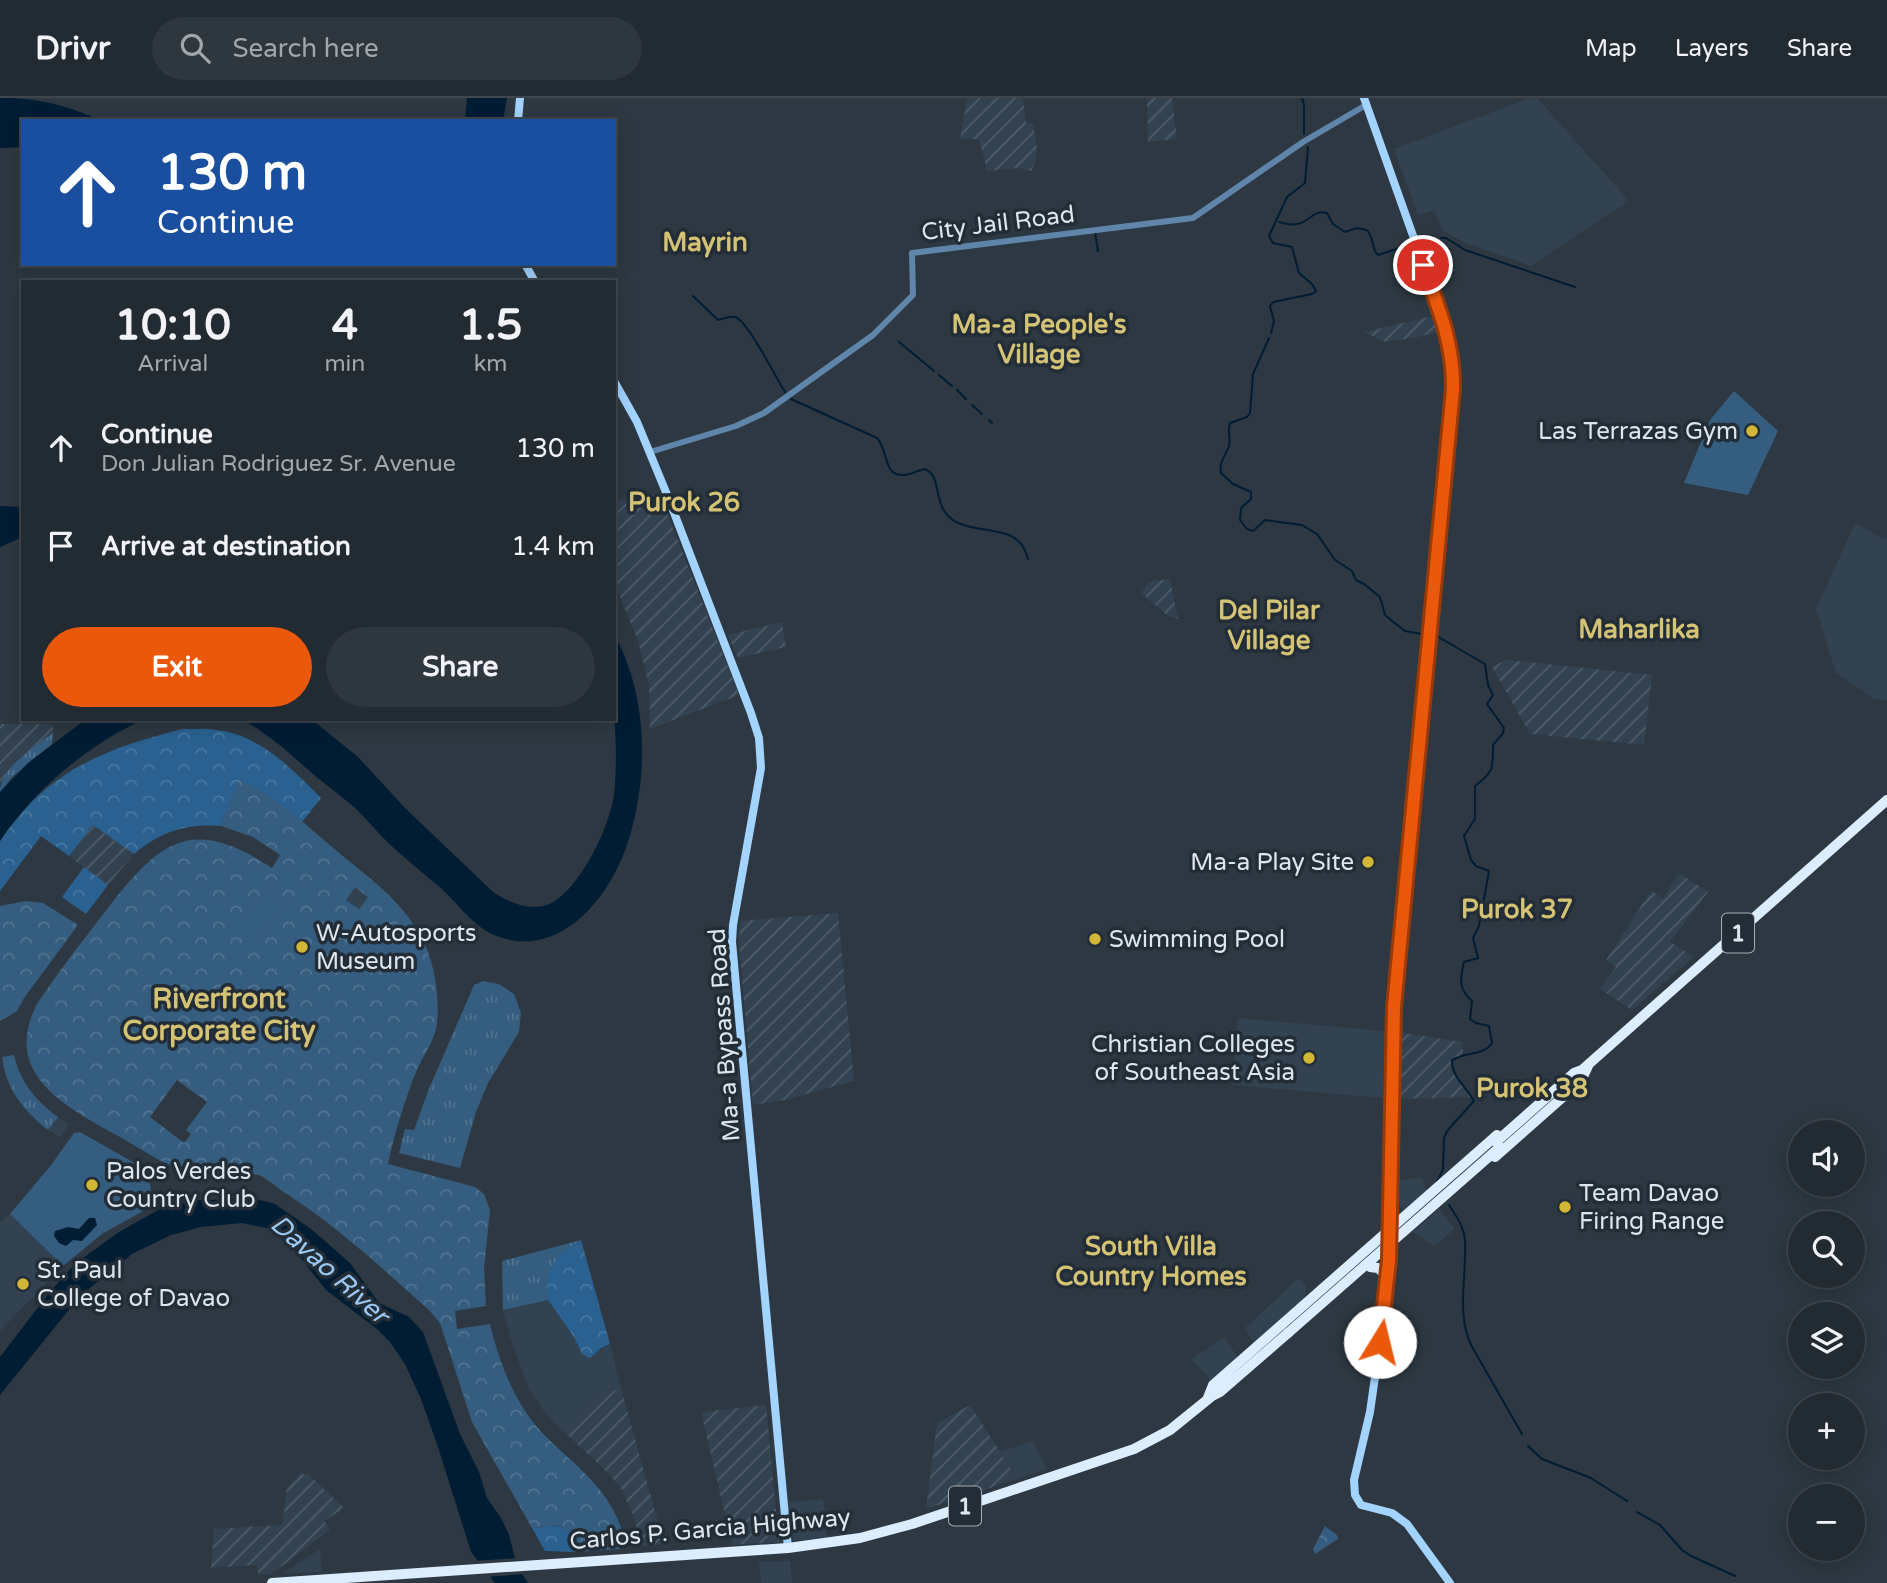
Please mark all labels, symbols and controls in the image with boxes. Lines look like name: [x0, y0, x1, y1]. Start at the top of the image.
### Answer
search box: [152, 17, 642, 80]
text: Drivr: [35, 29, 110, 68]
icon: search: [176, 29, 214, 67]
text: Search here: [232, 33, 379, 64]
text: Map: [1585, 34, 1637, 63]
text: Layers: [1675, 34, 1749, 63]
text: Share: [1787, 34, 1852, 63]
text: 130 m: [157, 144, 307, 203]
icon: ahead: [42, 147, 133, 238]
street label: City Jail Road: [920, 200, 1076, 247]
text: Continue: [157, 204, 294, 242]
district label: Mayrin: [662, 227, 748, 258]
pin: [1393, 235, 1453, 295]
icon: arrive: [1404, 246, 1442, 284]
text: 10:10: [115, 300, 231, 351]
text: 4: [332, 300, 358, 351]
text: 1.5: [459, 300, 522, 351]
district label: Ma-a People's Village: [951, 309, 1127, 370]
text: Arrival: [137, 350, 208, 378]
text: min: [324, 350, 365, 378]
text: km: [474, 350, 507, 378]
place label: Las Terrazas Gym: [1538, 417, 1738, 446]
text: Continue: [101, 419, 213, 450]
marker: Las Terrazas Gym: [1744, 423, 1760, 439]
icon: ahead: [42, 429, 80, 467]
text: 130 m: [515, 433, 595, 464]
text: Don Julian Rodriguez Sr. Avenue: [101, 450, 456, 478]
district label: Purok 26: [628, 487, 740, 518]
icon: arrive: [42, 527, 80, 565]
text: Arrive at destination: [101, 531, 351, 562]
text: 1.4 km: [511, 531, 595, 562]
district label: Del Pilar Village: [1218, 595, 1321, 656]
district label: Maharlika: [1578, 614, 1700, 645]
button: Exit: [42, 627, 312, 707]
button: Share: [326, 627, 595, 707]
place label: Ma-a Play Site: [1190, 848, 1354, 877]
marker: Ma-a Play Site: [1360, 854, 1376, 870]
district label: Purok 37: [1461, 894, 1573, 925]
road number: 1: [1722, 914, 1754, 953]
place label: W-Autosports Museum: [316, 919, 477, 976]
place label: Swimming Pool: [1109, 925, 1285, 954]
street label: Ma-a Bypass Road: [703, 927, 746, 1143]
marker: Swimming Pool: [1087, 931, 1103, 947]
marker: W-Autosports Museum: [294, 939, 310, 955]
district label: Riverfront Corporate City: [122, 982, 316, 1048]
place label: Christian Colleges of Southeast Asia: [1091, 1030, 1295, 1087]
marker: Christian Colleges of Southeast Asia: [1301, 1050, 1317, 1066]
district label: Purok 38: [1476, 1073, 1588, 1104]
map controls: [1788, 1120, 1865, 1561]
button: sound: [1788, 1120, 1865, 1197]
place label: Palos Verdes Country Club: [106, 1157, 256, 1214]
marker: Palos Verdes Country Club: [84, 1177, 100, 1193]
place label: Team Davao Firing Range: [1579, 1179, 1724, 1236]
marker: Team Davao Firing Range: [1557, 1199, 1573, 1215]
water label: Davao River: [264, 1208, 397, 1332]
button: search: [1788, 1211, 1865, 1288]
district label: South Villa Country Homes: [1055, 1231, 1247, 1292]
place label: St. Paul College of Davao: [37, 1256, 230, 1313]
marker: St. Paul College of Davao: [15, 1276, 31, 1292]
button: layers: [1788, 1302, 1865, 1379]
position arrow: [1343, 1305, 1417, 1379]
button: +: [1788, 1393, 1865, 1470]
button: −: [1788, 1484, 1865, 1561]
road number: 1: [949, 1486, 981, 1526]
street label: Carlos P. Garcia Highway: [568, 1503, 852, 1556]

